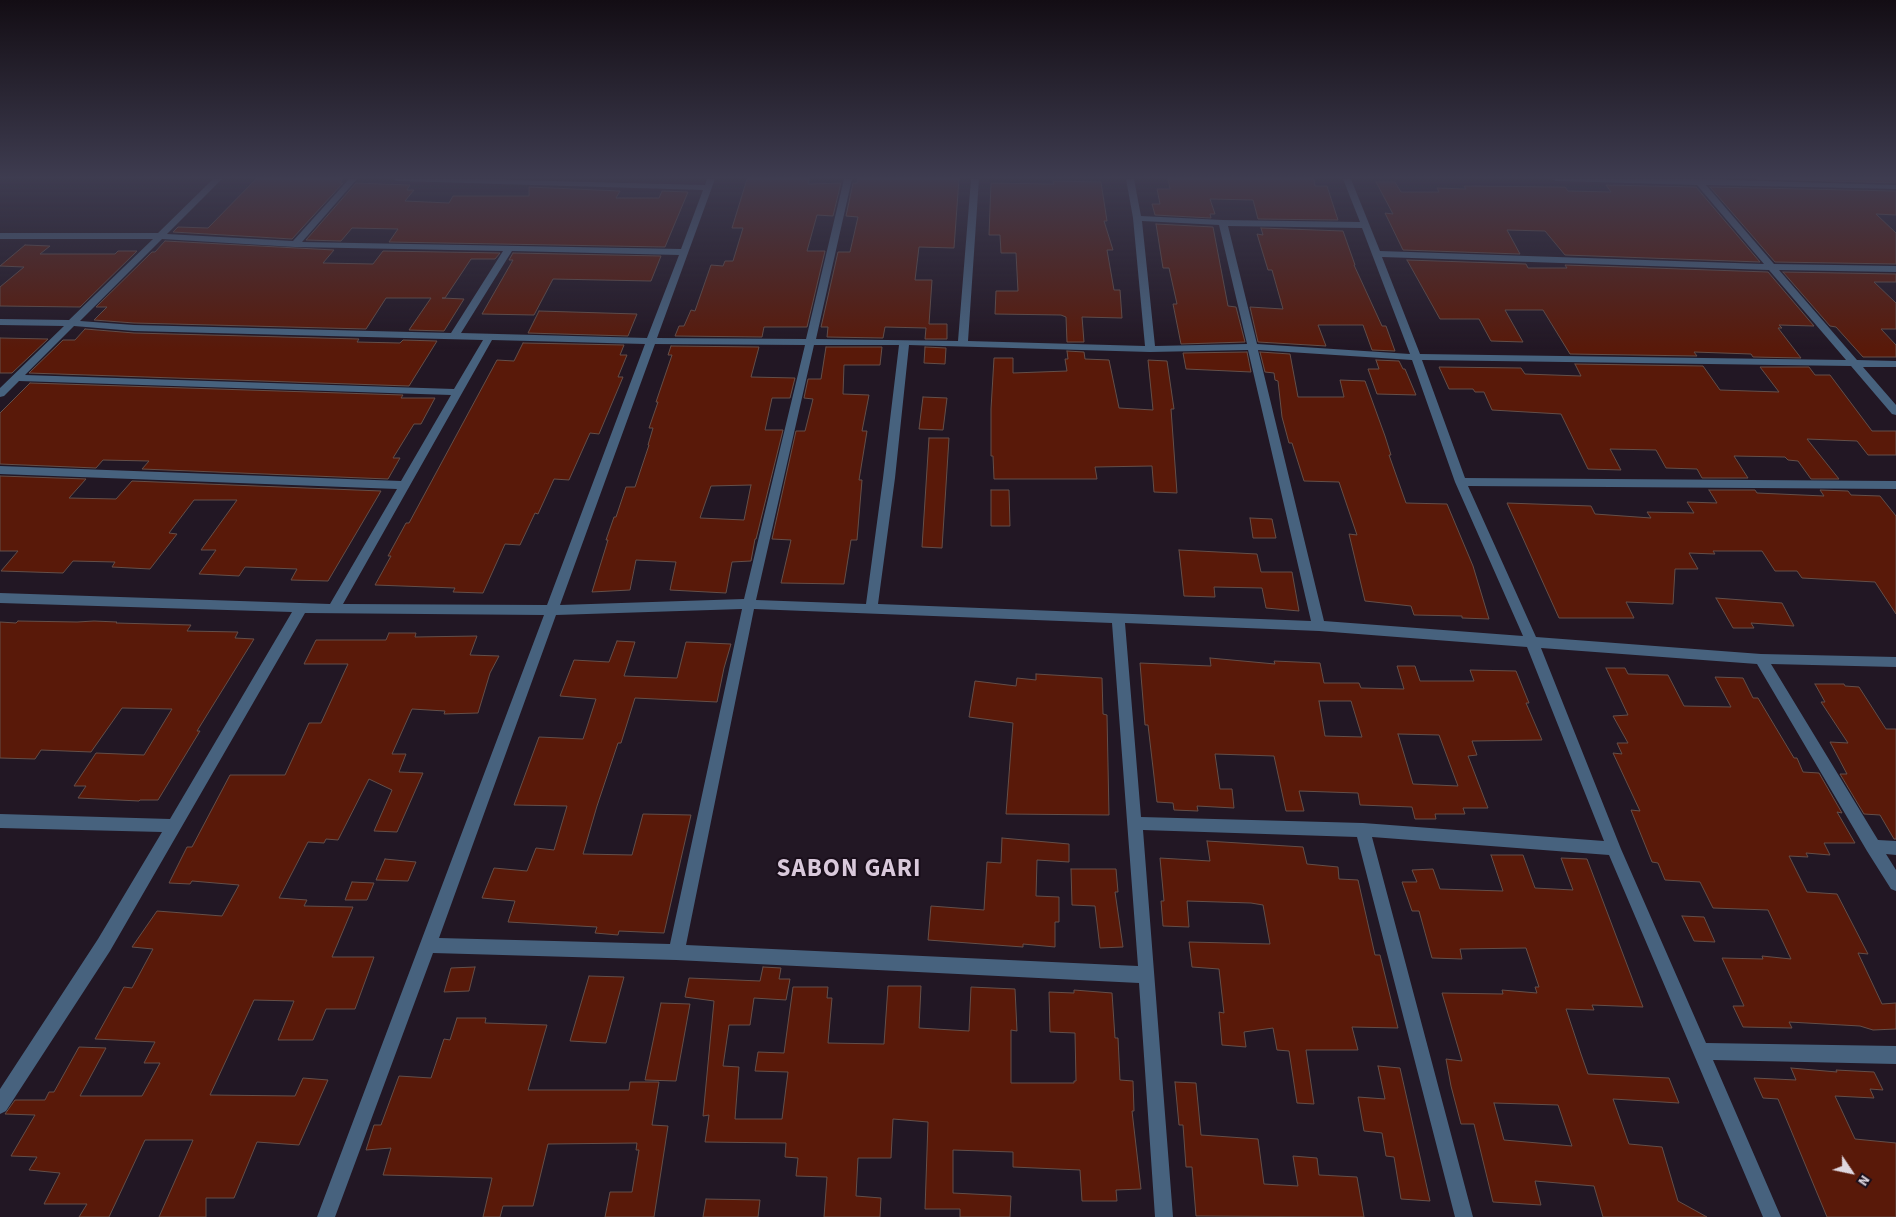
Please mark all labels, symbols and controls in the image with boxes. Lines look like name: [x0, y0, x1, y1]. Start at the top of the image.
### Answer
district label: SABON GARI: [775, 856, 923, 886]
north arrow: [1826, 1147, 1876, 1197]
text: N: [1853, 1171, 1874, 1190]

